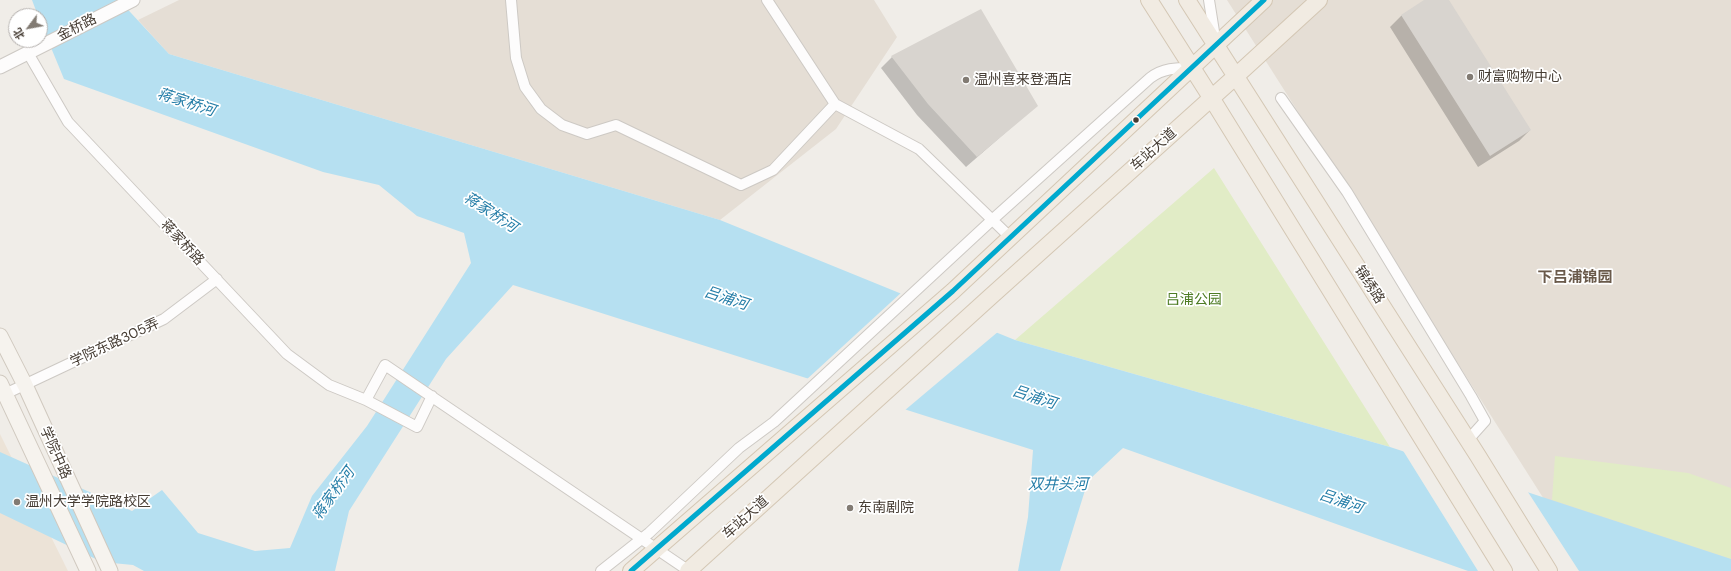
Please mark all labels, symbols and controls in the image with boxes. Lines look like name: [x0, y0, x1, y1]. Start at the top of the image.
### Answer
north arrow: [8, 8, 48, 48]
street label: 金桥路: [54, 11, 100, 45]
text: 北: [10, 25, 28, 42]
place label: 财富购物中心: [1478, 69, 1562, 85]
place label: 温州喜来登酒店: [974, 72, 1072, 88]
marker: 财富购物中心: [1465, 72, 1475, 82]
marker: 温州喜来登酒店: [961, 75, 971, 85]
water label: 蒋家桥河: [155, 85, 217, 121]
unlabelled marker: [1131, 115, 1141, 125]
street label: 车站大道: [1128, 125, 1180, 175]
water label: 蒋家桥河: [460, 189, 520, 237]
street label: 蒋家桥路: [157, 217, 207, 269]
street label: 锦绣路: [1351, 263, 1387, 307]
district label: 下吕浦锦园: [1538, 269, 1612, 287]
water label: 吕浦河: [702, 283, 750, 315]
park label: 吕浦公园: [1166, 292, 1222, 308]
street label: 学院东路305弄: [68, 315, 162, 371]
water label: 吕浦河: [1010, 382, 1058, 414]
street label: 学院中路: [36, 424, 74, 482]
water label: 蒋家桥河: [309, 464, 359, 524]
water label: 双井头河: [1028, 476, 1088, 494]
water label: 吕浦河: [1317, 486, 1365, 518]
street label: 车站大道: [720, 493, 772, 543]
place label: 温州大学学院路校区: [25, 494, 151, 510]
marker: 温州大学学院路校区: [12, 497, 22, 507]
place label: 东南剧院: [858, 500, 914, 516]
marker: 东南剧院: [845, 503, 855, 513]

